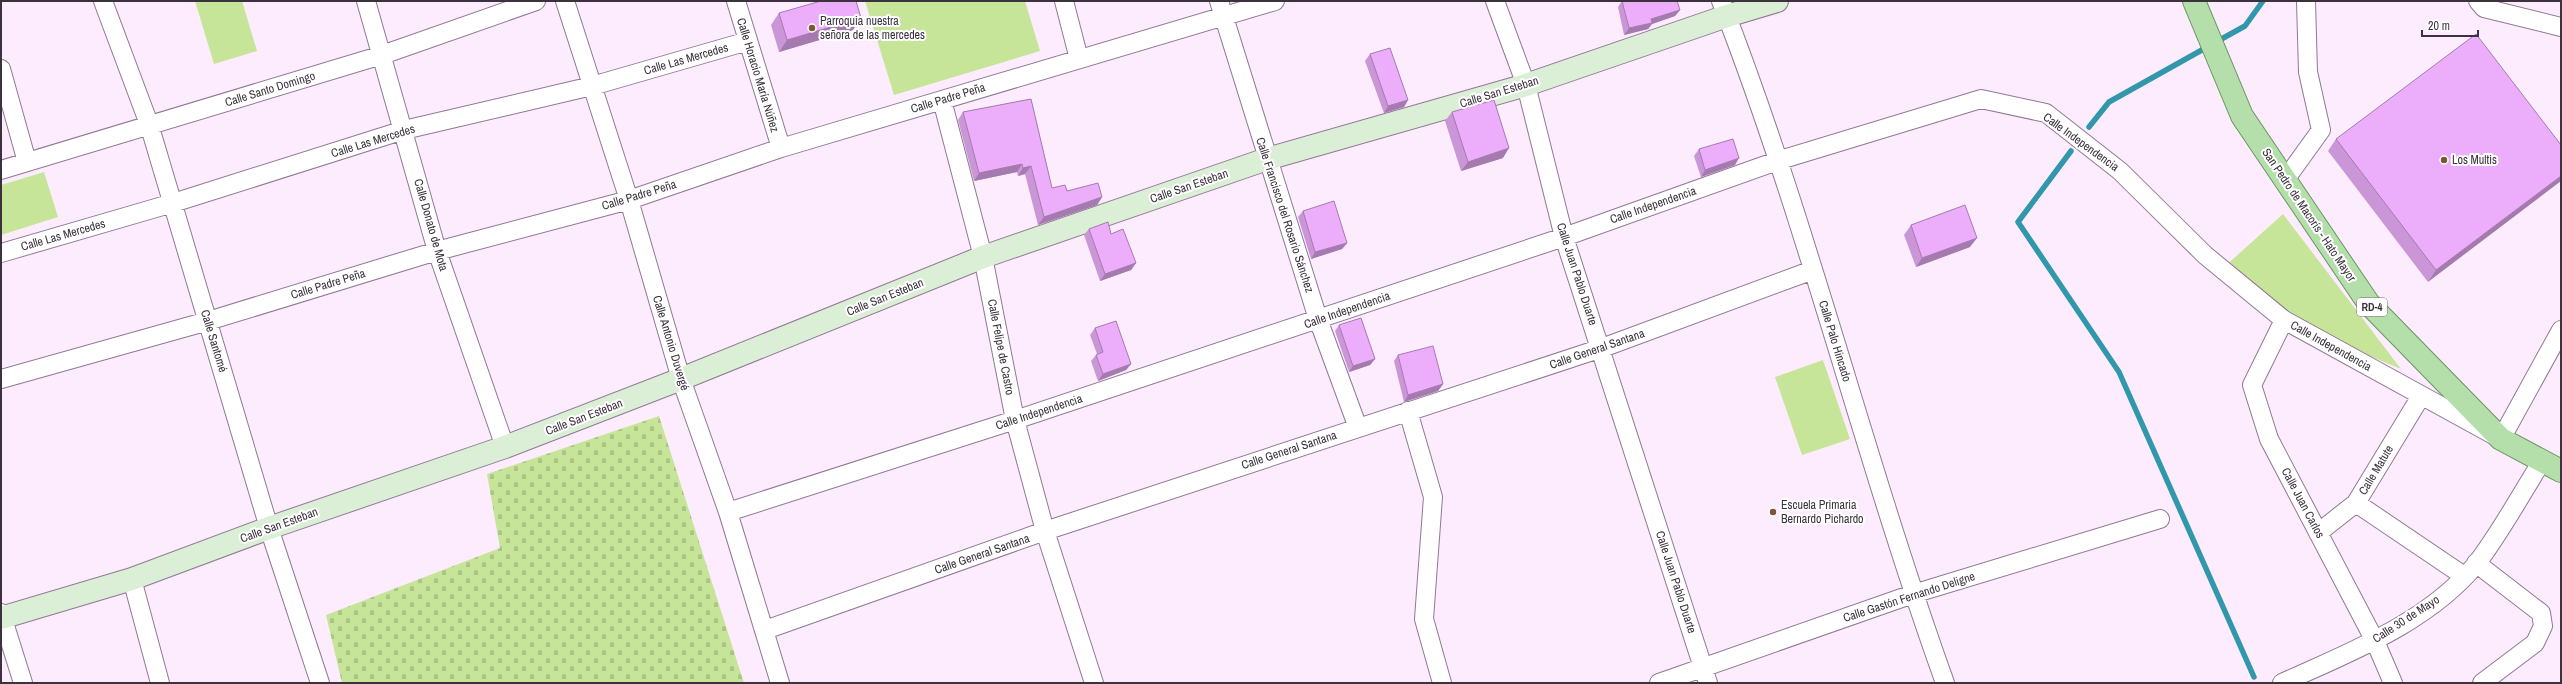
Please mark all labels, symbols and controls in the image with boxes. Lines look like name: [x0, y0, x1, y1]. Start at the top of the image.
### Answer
scale bar: [2422, 12, 2478, 38]
place label: Parroquia nuestra señora de las mercedes: [820, 13, 925, 43]
street label: Calle Horacio María Núñez: [733, 16, 783, 134]
text: 20 m: [2428, 18, 2450, 34]
marker: Parroquia nuestra señora de las mercedes: [807, 23, 817, 33]
street label: Calle Las Mercedes: [642, 39, 730, 79]
street label: Calle Santo Domingo: [223, 68, 317, 110]
street label: Calle San Esteban: [1458, 72, 1540, 112]
street label: Calle Padre Peña: [909, 79, 988, 117]
street label: Calle Independencia: [2040, 109, 2123, 175]
street label: Calle Las Mercedes: [329, 121, 417, 161]
street label: Calle Francisco del Rosario Sánchez: [1252, 135, 1318, 295]
street label: San Pedro de Macorís - Hato Mayor: [2258, 145, 2360, 285]
place label: Los Multis: [2452, 152, 2497, 168]
marker: Los Multis: [2439, 155, 2449, 165]
street label: Calle San Esteban: [1148, 165, 1230, 207]
street label: Calle Padre Peña: [600, 176, 679, 214]
street label: Calle Donato de Mota: [410, 177, 452, 273]
street label: Calle Independencia: [1608, 183, 1699, 227]
street label: Calle Las Mercedes: [19, 215, 107, 255]
street label: Calle Juan Pablo Duarte: [1553, 221, 1601, 327]
street label: Calle Padre Peña: [289, 265, 368, 303]
street label: Calle San Esteban: [844, 274, 926, 320]
street label: Calle Independencia: [1302, 288, 1393, 332]
street label: Calle Antonio Duvergé: [649, 294, 693, 392]
street label: Calle Felipe de Castro: [984, 298, 1018, 396]
street label: Calle Palo Hincado: [1815, 298, 1855, 384]
road number: RD-4: [2357, 298, 2387, 316]
street label: Calle Santomé: [197, 308, 231, 374]
street label: Calle Independencia: [2288, 317, 2375, 375]
street label: Calle General Santana: [1547, 325, 1647, 373]
street label: Calle Independencia: [994, 390, 1085, 434]
street label: Calle San Esteban: [543, 395, 625, 439]
street label: Calle General Santana: [1239, 427, 1339, 473]
street label: Calle Matute: [2355, 442, 2397, 498]
street label: Calle Juan Carlos: [2278, 465, 2328, 541]
place label: Escuela Primaria Bernardo Pichardo: [1781, 497, 1864, 527]
street label: Calle San Esteban: [238, 504, 320, 546]
marker: Escuela Primaria Bernardo Pichardo: [1768, 507, 1778, 517]
street label: Calle Juan Pablo Duarte: [1652, 529, 1700, 635]
street label: Calle General Santana: [932, 530, 1032, 578]
street label: Calle Gastón Fernando Deligne: [1841, 568, 1977, 626]
street label: Calle 30 de Mayo: [2370, 591, 2442, 647]

